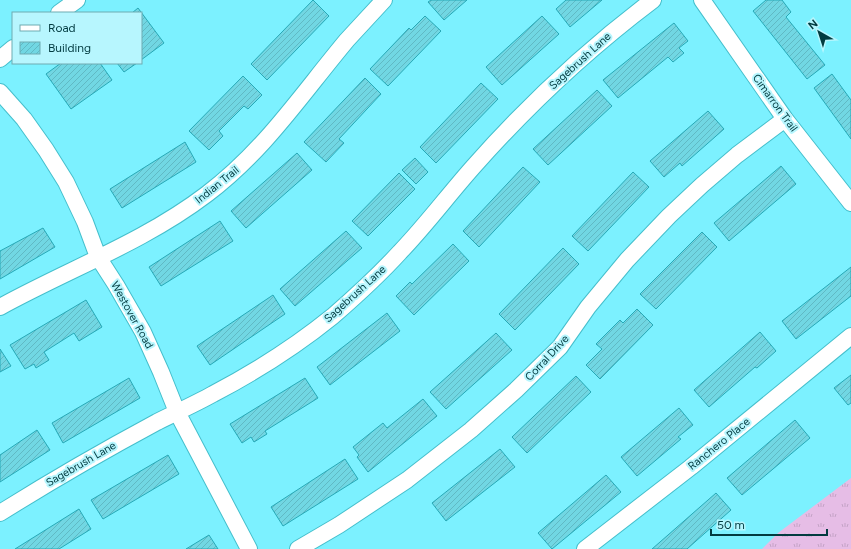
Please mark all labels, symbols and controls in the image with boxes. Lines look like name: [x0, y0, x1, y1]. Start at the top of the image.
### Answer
legend: [12, 12, 142, 64]
north arrow: [799, 12, 839, 52]
text: N: [806, 17, 820, 32]
text: Road: [48, 21, 76, 35]
street label: Sagebrush Lane: [546, 30, 614, 92]
text: Building: [48, 41, 91, 55]
street label: Cimarron Trail: [750, 72, 800, 134]
street label: Indian Trail: [193, 163, 241, 207]
street label: Sagebrush Lane: [321, 263, 389, 325]
street label: Westover Road: [108, 279, 156, 351]
street label: Corral Drive: [522, 332, 572, 384]
street label: Ranchero Place: [685, 415, 753, 473]
street label: Sagebrush Lane: [44, 439, 118, 489]
scale bar: [711, 511, 827, 537]
text: 50 m: [717, 518, 745, 532]

